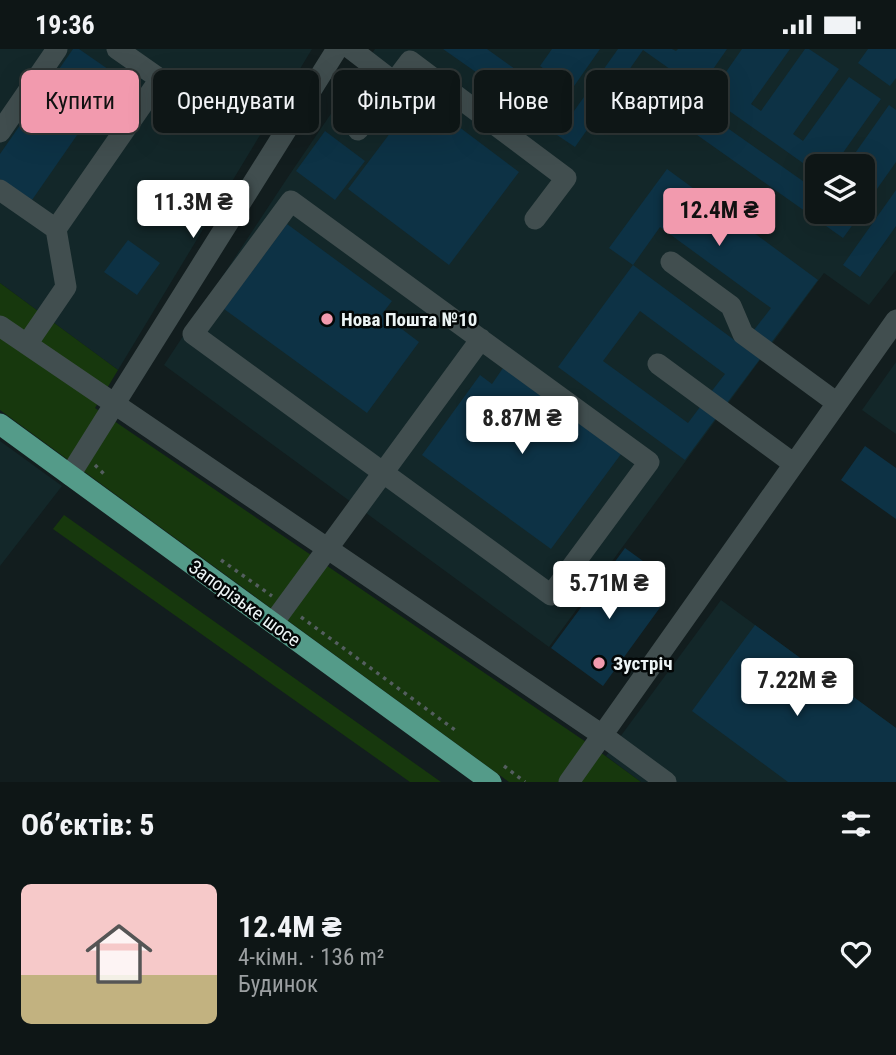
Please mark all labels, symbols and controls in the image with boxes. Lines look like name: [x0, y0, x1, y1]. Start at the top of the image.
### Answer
text: 19:36: [35, 10, 95, 40]
chip: Купити: [21, 70, 139, 133]
chip: Орендувати: [153, 70, 319, 133]
chip: Фільтри: [333, 70, 460, 133]
chip: Нове: [474, 70, 572, 133]
chip: Квартира: [586, 70, 728, 133]
map controls: [805, 154, 875, 224]
button: layers: [805, 154, 875, 224]
pin: 11.3M ₴: [128, 181, 258, 240]
text: 11.3M ₴: [153, 189, 233, 216]
pin: 12.4M ₴: [654, 189, 784, 248]
text: 12.4M ₴: [679, 197, 759, 224]
place label: Нова Пошта №10: [341, 308, 477, 331]
marker: Нова Пошта №10: [319, 311, 335, 327]
pin: 8.87M ₴: [457, 397, 587, 456]
text: 8.87M ₴: [482, 405, 562, 432]
street label: Запорізьке шосе: [184, 555, 305, 652]
pin: 5.71M ₴: [544, 561, 674, 621]
text: 5.71M ₴: [569, 570, 649, 597]
place label: Зустріч: [613, 652, 673, 675]
marker: Зустріч: [591, 655, 607, 671]
pin: 7.22M ₴: [732, 659, 862, 718]
text: 7.22M ₴: [757, 667, 837, 694]
icon: filters: [837, 805, 875, 843]
text: Об’єктів: 5: [21, 807, 155, 842]
text: 12.4M ₴: [238, 909, 342, 944]
icon: home: [77, 912, 161, 996]
icon: heart: [837, 935, 875, 973]
text: 4-кімн. · 136 m²: [238, 944, 384, 971]
text: Будинок: [238, 971, 318, 998]

